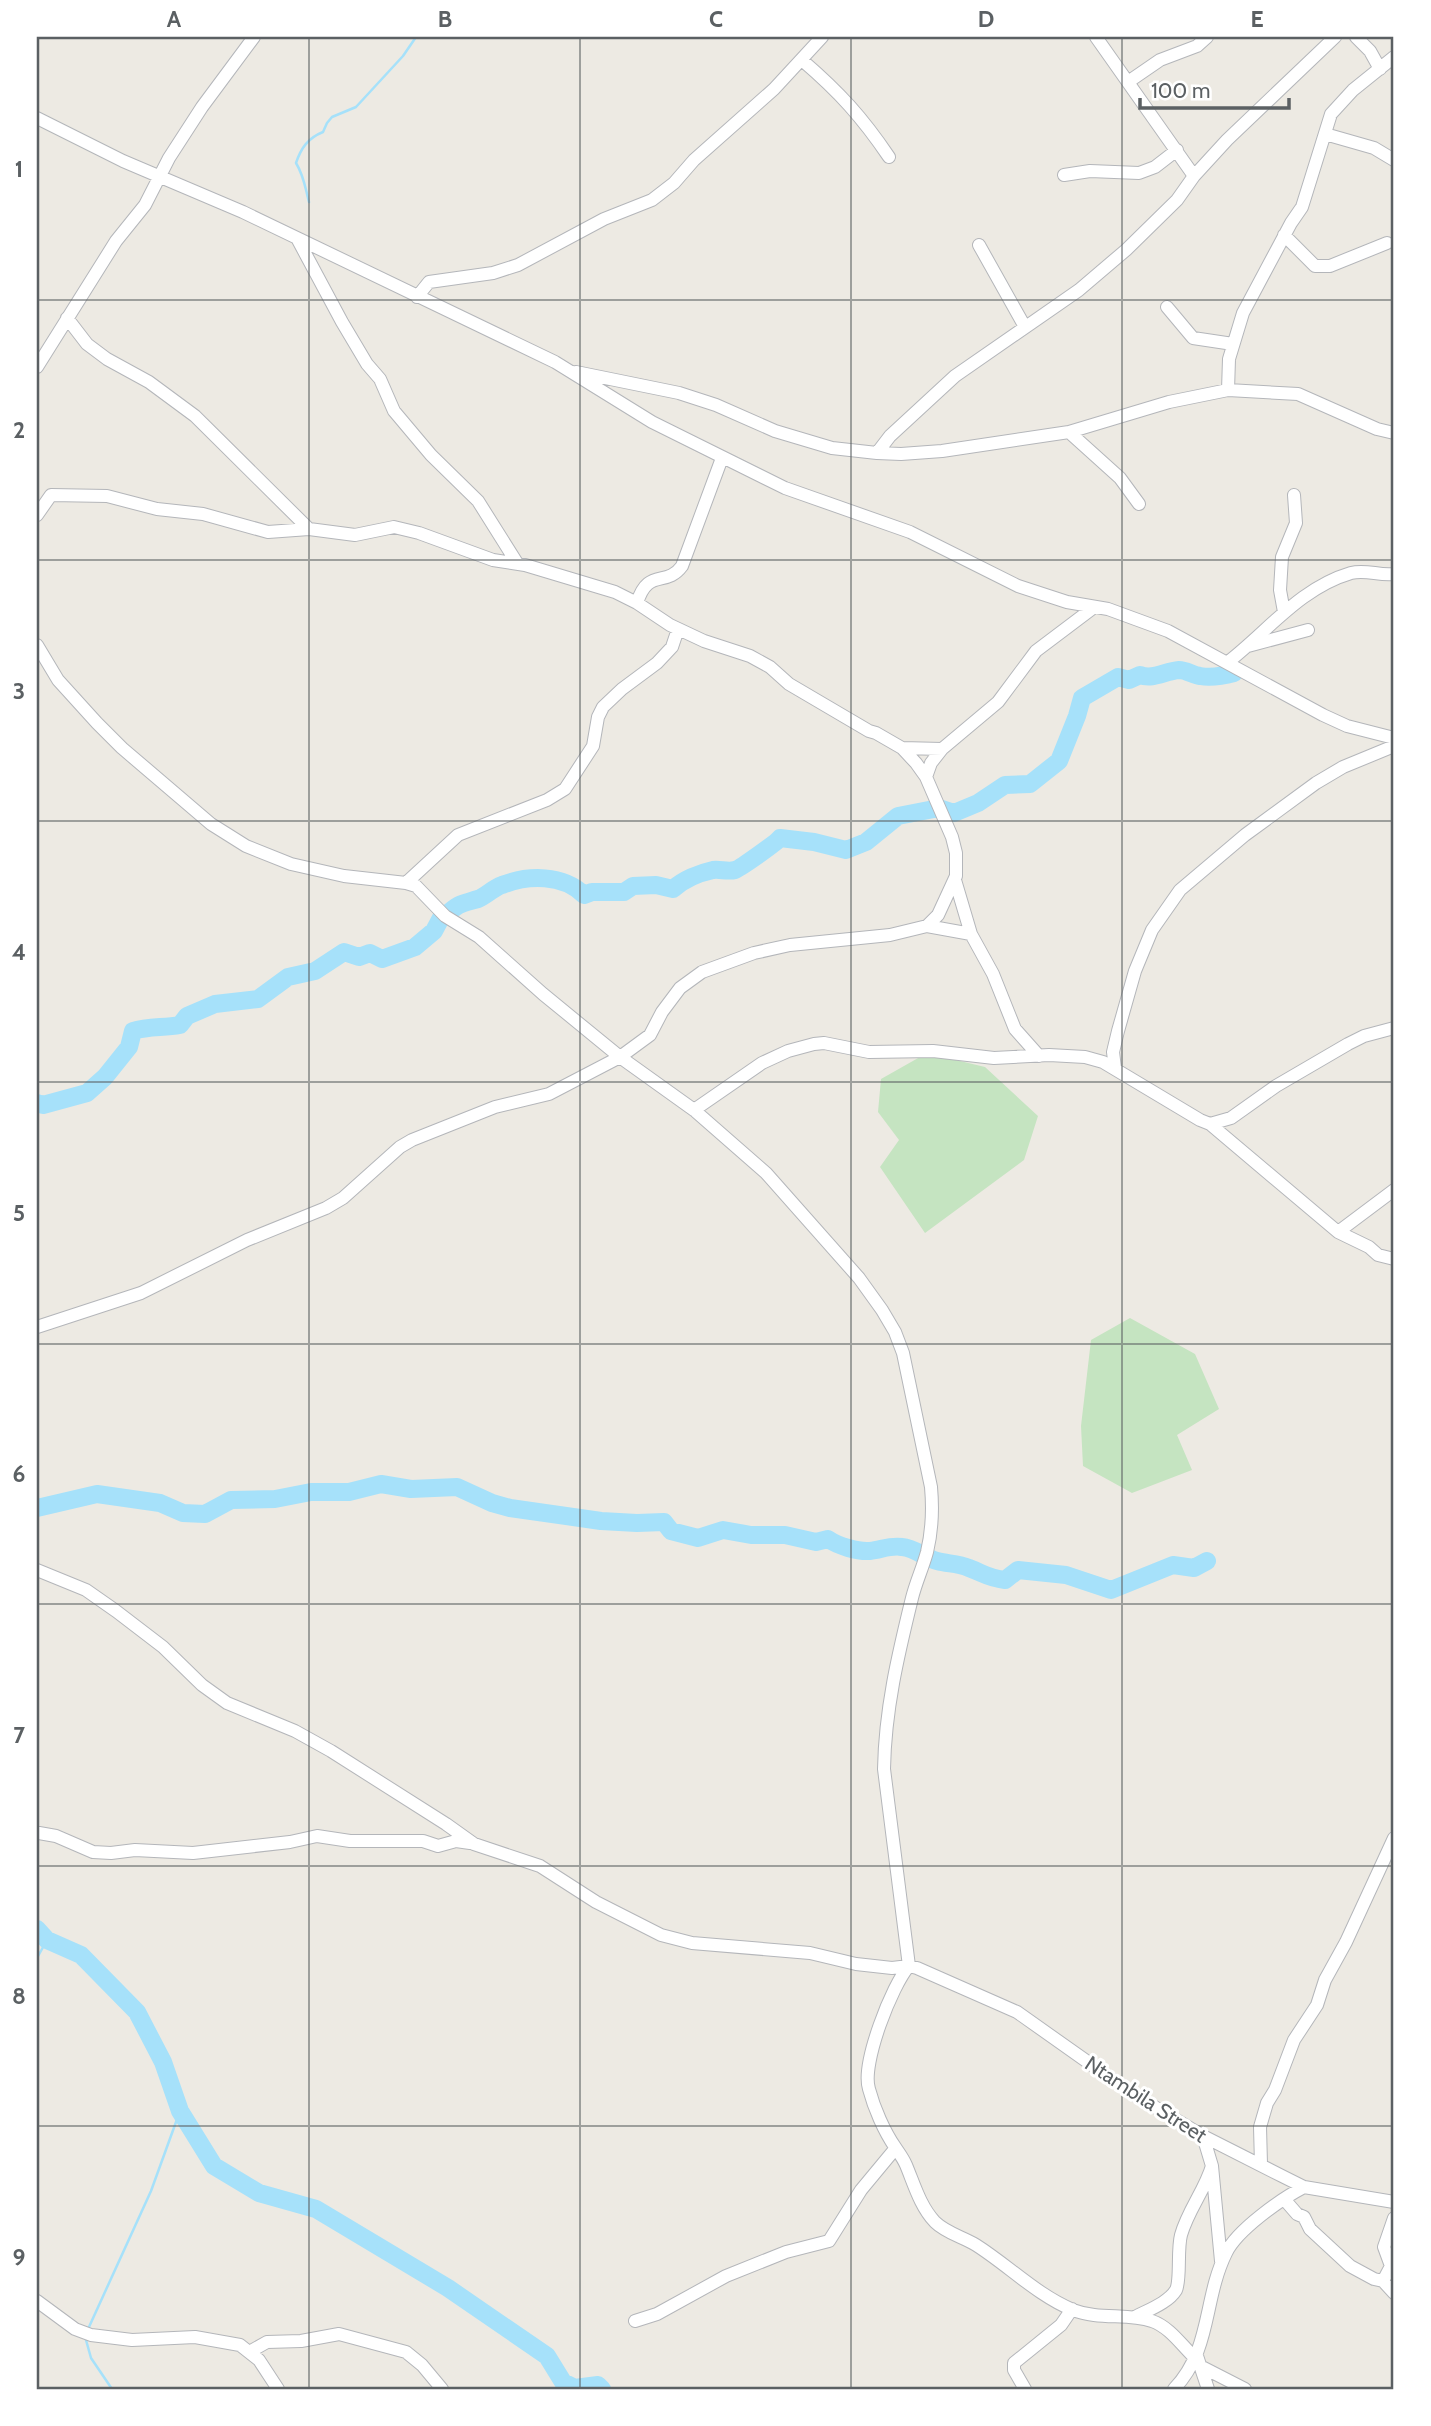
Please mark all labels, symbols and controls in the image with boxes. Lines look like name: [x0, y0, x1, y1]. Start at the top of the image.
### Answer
text: A: [167, 5, 182, 33]
text: B: [438, 5, 452, 33]
text: C: [709, 5, 723, 33]
text: D: [978, 5, 994, 33]
text: E: [1250, 5, 1264, 33]
scale bar: [1140, 66, 1289, 110]
text: 100 m: [1151, 78, 1210, 103]
text: 1: [15, 155, 23, 183]
text: 2: [13, 416, 25, 444]
text: 3: [13, 677, 25, 705]
text: 4: [12, 938, 26, 966]
text: 5: [13, 1199, 25, 1227]
text: 6: [13, 1460, 25, 1488]
text: 7: [13, 1721, 25, 1749]
text: 8: [12, 1982, 26, 2010]
street label: Ntambila Street: [1080, 2050, 1212, 2148]
text: 9: [13, 2243, 25, 2271]

